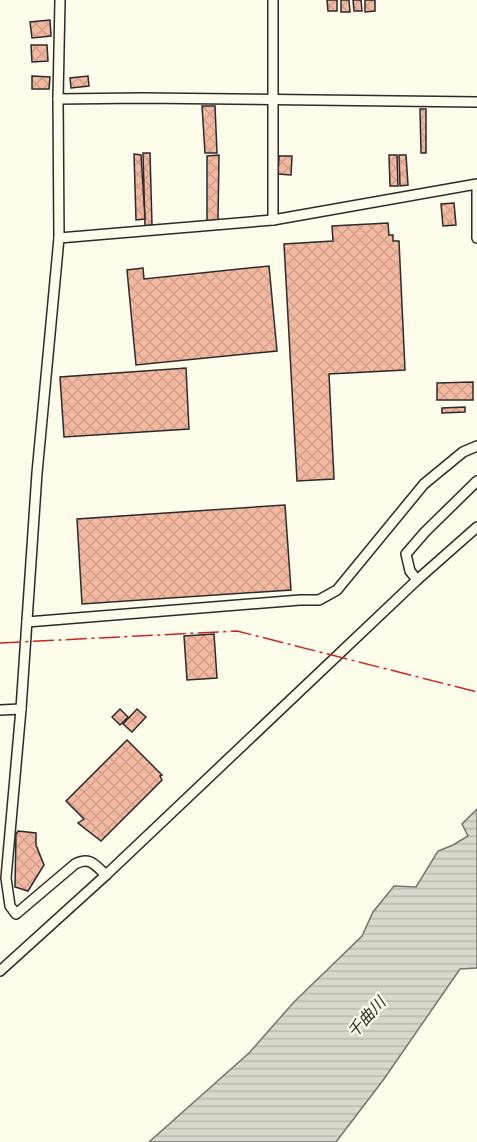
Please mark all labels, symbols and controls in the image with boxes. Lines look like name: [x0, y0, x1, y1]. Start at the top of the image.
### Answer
water label: 千曲川: [344, 992, 390, 1041]

